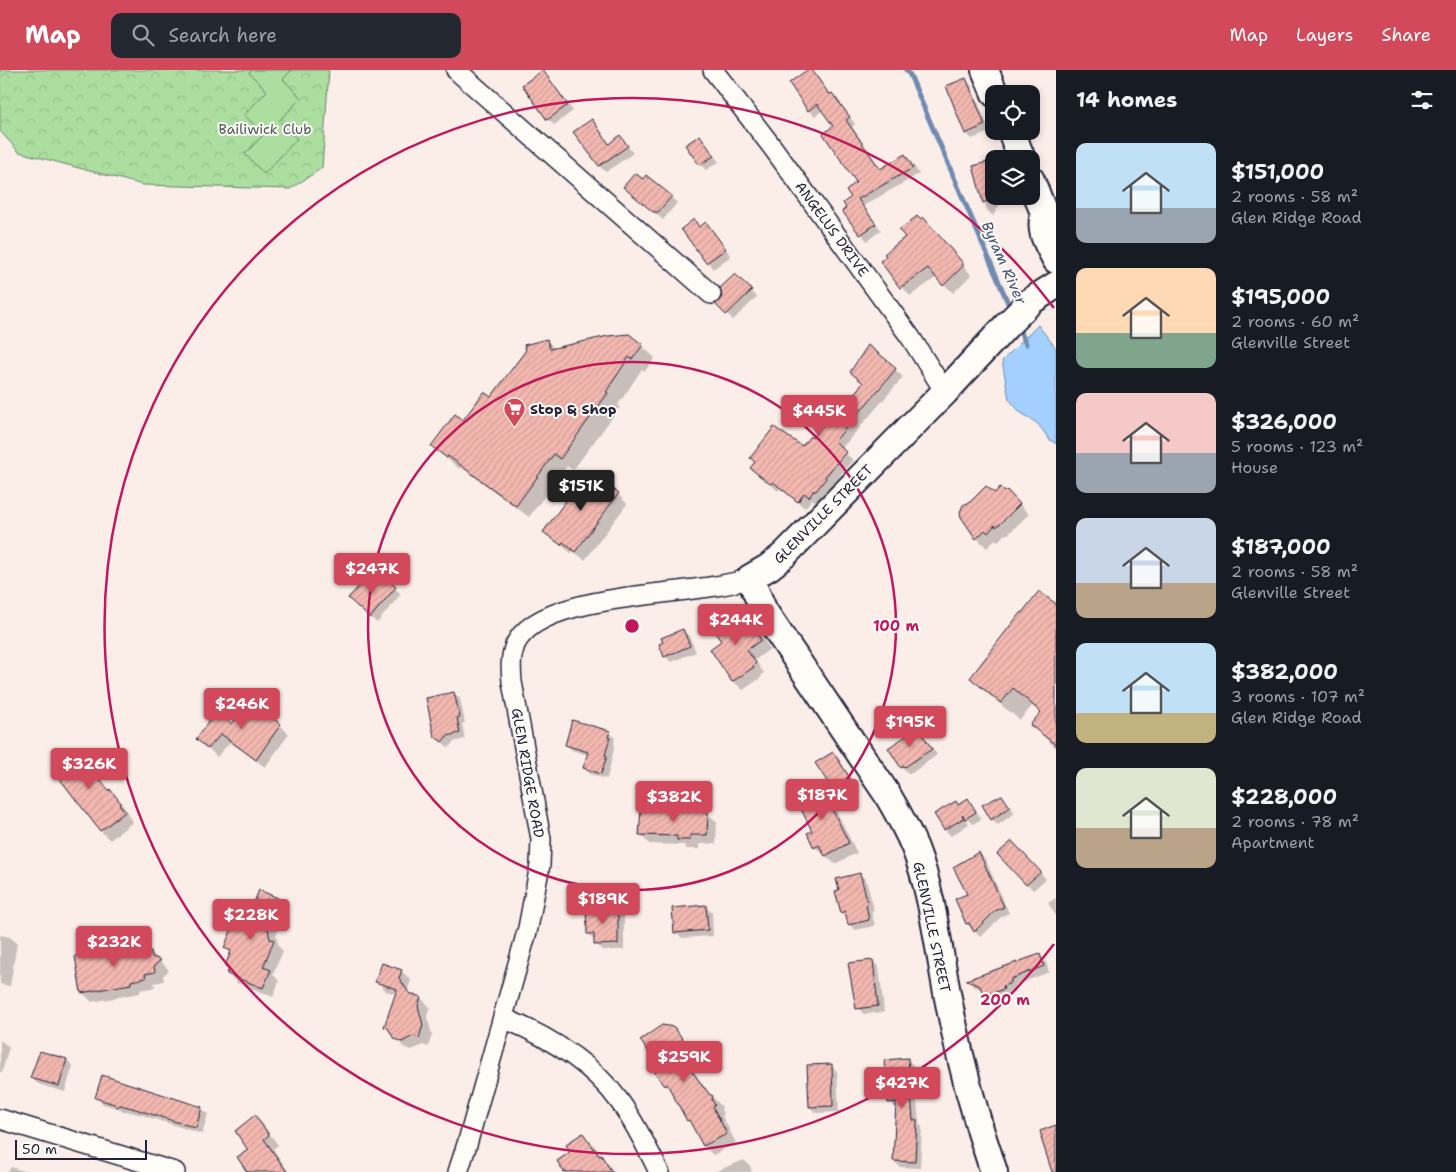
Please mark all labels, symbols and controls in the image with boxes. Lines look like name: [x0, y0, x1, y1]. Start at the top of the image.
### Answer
search box: [111, 13, 461, 58]
text: Map: [25, 19, 81, 51]
icon: search: [129, 21, 157, 49]
text: Search here: [169, 23, 277, 48]
text: Map: [1230, 23, 1268, 47]
text: Layers: [1296, 23, 1353, 47]
text: Share: [1381, 23, 1431, 47]
map controls: [985, 85, 1040, 205]
button: locate: [985, 85, 1040, 140]
text: 14 homes: [1076, 86, 1177, 114]
icon: filters: [1408, 86, 1436, 114]
park label: Bailiwick Club: [219, 120, 311, 138]
button: layers: [985, 150, 1040, 205]
text: $151,000: [1231, 158, 1324, 186]
icon: home: [1116, 163, 1176, 223]
street label: ANGELUS DRIVE: [791, 178, 873, 280]
text: 2 rooms · 58 m²: [1231, 186, 1358, 207]
text: Glen Ridge Road: [1231, 207, 1362, 228]
water label: Byram River: [977, 218, 1032, 309]
text: $195,000: [1231, 283, 1330, 311]
icon: home: [1116, 288, 1176, 348]
text: 2 rooms · 60 m²: [1231, 311, 1359, 332]
text: Glenville Street: [1231, 332, 1350, 353]
pin: $445K: [784, 394, 854, 437]
supermarket icon: Stop & Shop: [502, 397, 526, 428]
place label: Stop & Shop: [530, 400, 616, 418]
text: $445K: [792, 400, 846, 421]
text: $326,000: [1231, 408, 1337, 436]
icon: home: [1116, 413, 1176, 473]
text: 5 rooms · 123 m²: [1231, 436, 1363, 457]
text: House: [1231, 457, 1278, 478]
street label: GLENVILLE STREET: [770, 460, 877, 567]
pin: $151K: [546, 470, 616, 512]
text: $151K: [558, 475, 604, 496]
text: $187,000: [1231, 533, 1331, 561]
icon: home: [1116, 538, 1176, 598]
pin: $247K: [337, 552, 407, 595]
text: $247K: [345, 558, 399, 579]
text: 2 rooms · 58 m²: [1231, 561, 1358, 582]
text: Glenville Street: [1231, 582, 1350, 603]
pin: $244K: [701, 604, 771, 646]
text: $244K: [709, 609, 763, 630]
text: 100 m: [873, 616, 919, 636]
centre of rings: [623, 617, 641, 635]
text: $382,000: [1231, 658, 1338, 686]
icon: home: [1116, 663, 1176, 723]
text: 3 rooms · 107 m²: [1231, 686, 1365, 707]
pin: $246K: [207, 688, 277, 730]
text: $246K: [215, 693, 269, 714]
pin: $195K: [875, 706, 945, 748]
street label: GLEN RIDGE ROAD: [508, 707, 548, 839]
text: Glen Ridge Road: [1231, 707, 1362, 728]
text: $195K: [885, 711, 935, 732]
pin: $326K: [54, 748, 124, 790]
text: $326K: [62, 753, 116, 774]
pin: $187K: [787, 778, 857, 821]
pin: $382K: [639, 780, 709, 823]
text: $228,000: [1231, 783, 1337, 811]
text: $187K: [797, 784, 847, 805]
text: $382K: [646, 786, 702, 807]
icon: home: [1116, 788, 1176, 848]
text: 2 rooms · 78 m²: [1231, 811, 1359, 832]
text: Apartment: [1231, 832, 1314, 853]
street label: GLENVILLE STREET: [909, 860, 955, 994]
pin: $189K: [568, 882, 638, 925]
text: $189K: [578, 888, 628, 909]
pin: $228K: [216, 898, 286, 941]
text: $228K: [224, 904, 278, 925]
pin: $232K: [79, 926, 149, 968]
text: $232K: [87, 931, 141, 952]
text: 200 m: [980, 990, 1030, 1010]
pin: $259K: [649, 1040, 719, 1083]
text: $259K: [657, 1046, 711, 1067]
pin: $427K: [867, 1066, 937, 1109]
text: $427K: [875, 1072, 929, 1093]
scale bar: [15, 1137, 148, 1160]
text: 50 m: [22, 1140, 57, 1158]

